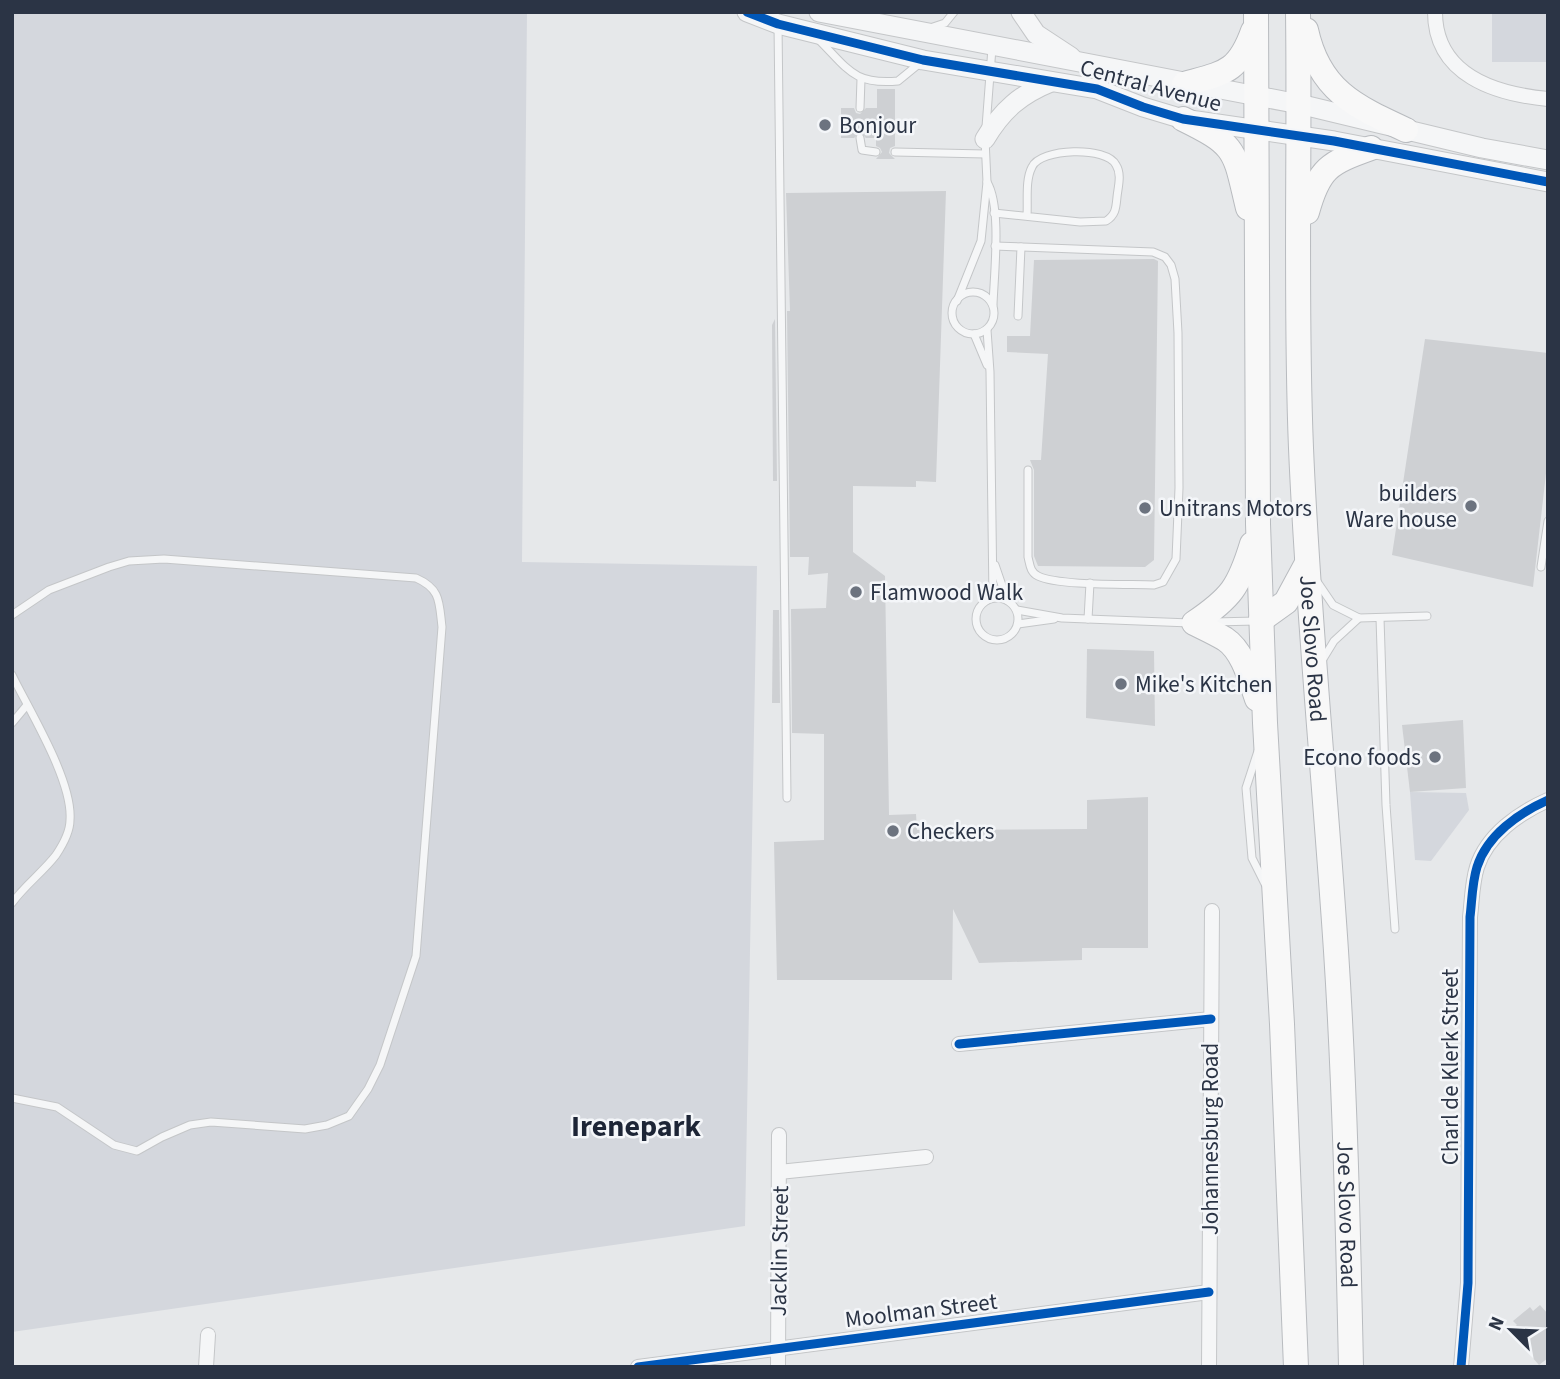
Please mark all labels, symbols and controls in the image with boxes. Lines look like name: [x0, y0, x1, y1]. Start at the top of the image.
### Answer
street label: Central Avenue: [1076, 51, 1225, 120]
place label: Bonjour: [839, 109, 917, 142]
marker: Bonjour: [817, 117, 833, 133]
place label: builders Ware house: [1345, 477, 1457, 536]
place label: Unitrans Motors: [1159, 492, 1312, 525]
marker: builders Ware house: [1463, 498, 1479, 514]
marker: Unitrans Motors: [1137, 500, 1153, 516]
street label: Joe Slovo Road: [1291, 574, 1335, 723]
place label: Flamwood Walk: [870, 576, 1024, 609]
marker: Flamwood Walk: [848, 584, 864, 600]
place label: Mike's Kitchen: [1135, 668, 1273, 701]
marker: Mike's Kitchen: [1113, 676, 1129, 692]
place label: Econo foods: [1303, 741, 1421, 774]
marker: Econo foods: [1427, 749, 1443, 765]
place label: Checkers: [907, 815, 994, 848]
marker: Checkers: [885, 823, 901, 839]
street label: Charl de Klerk Street: [1434, 968, 1467, 1165]
street label: Johannesburg Road: [1194, 1043, 1227, 1235]
district label: Irenepark: [571, 1105, 702, 1148]
street label: Joe Slovo Road: [1328, 1140, 1365, 1288]
street label: Jacklin Street: [762, 1185, 797, 1317]
street label: Moolman Street: [843, 1285, 999, 1336]
north arrow: [1476, 1295, 1546, 1365]
text: N: [1482, 1312, 1512, 1335]

